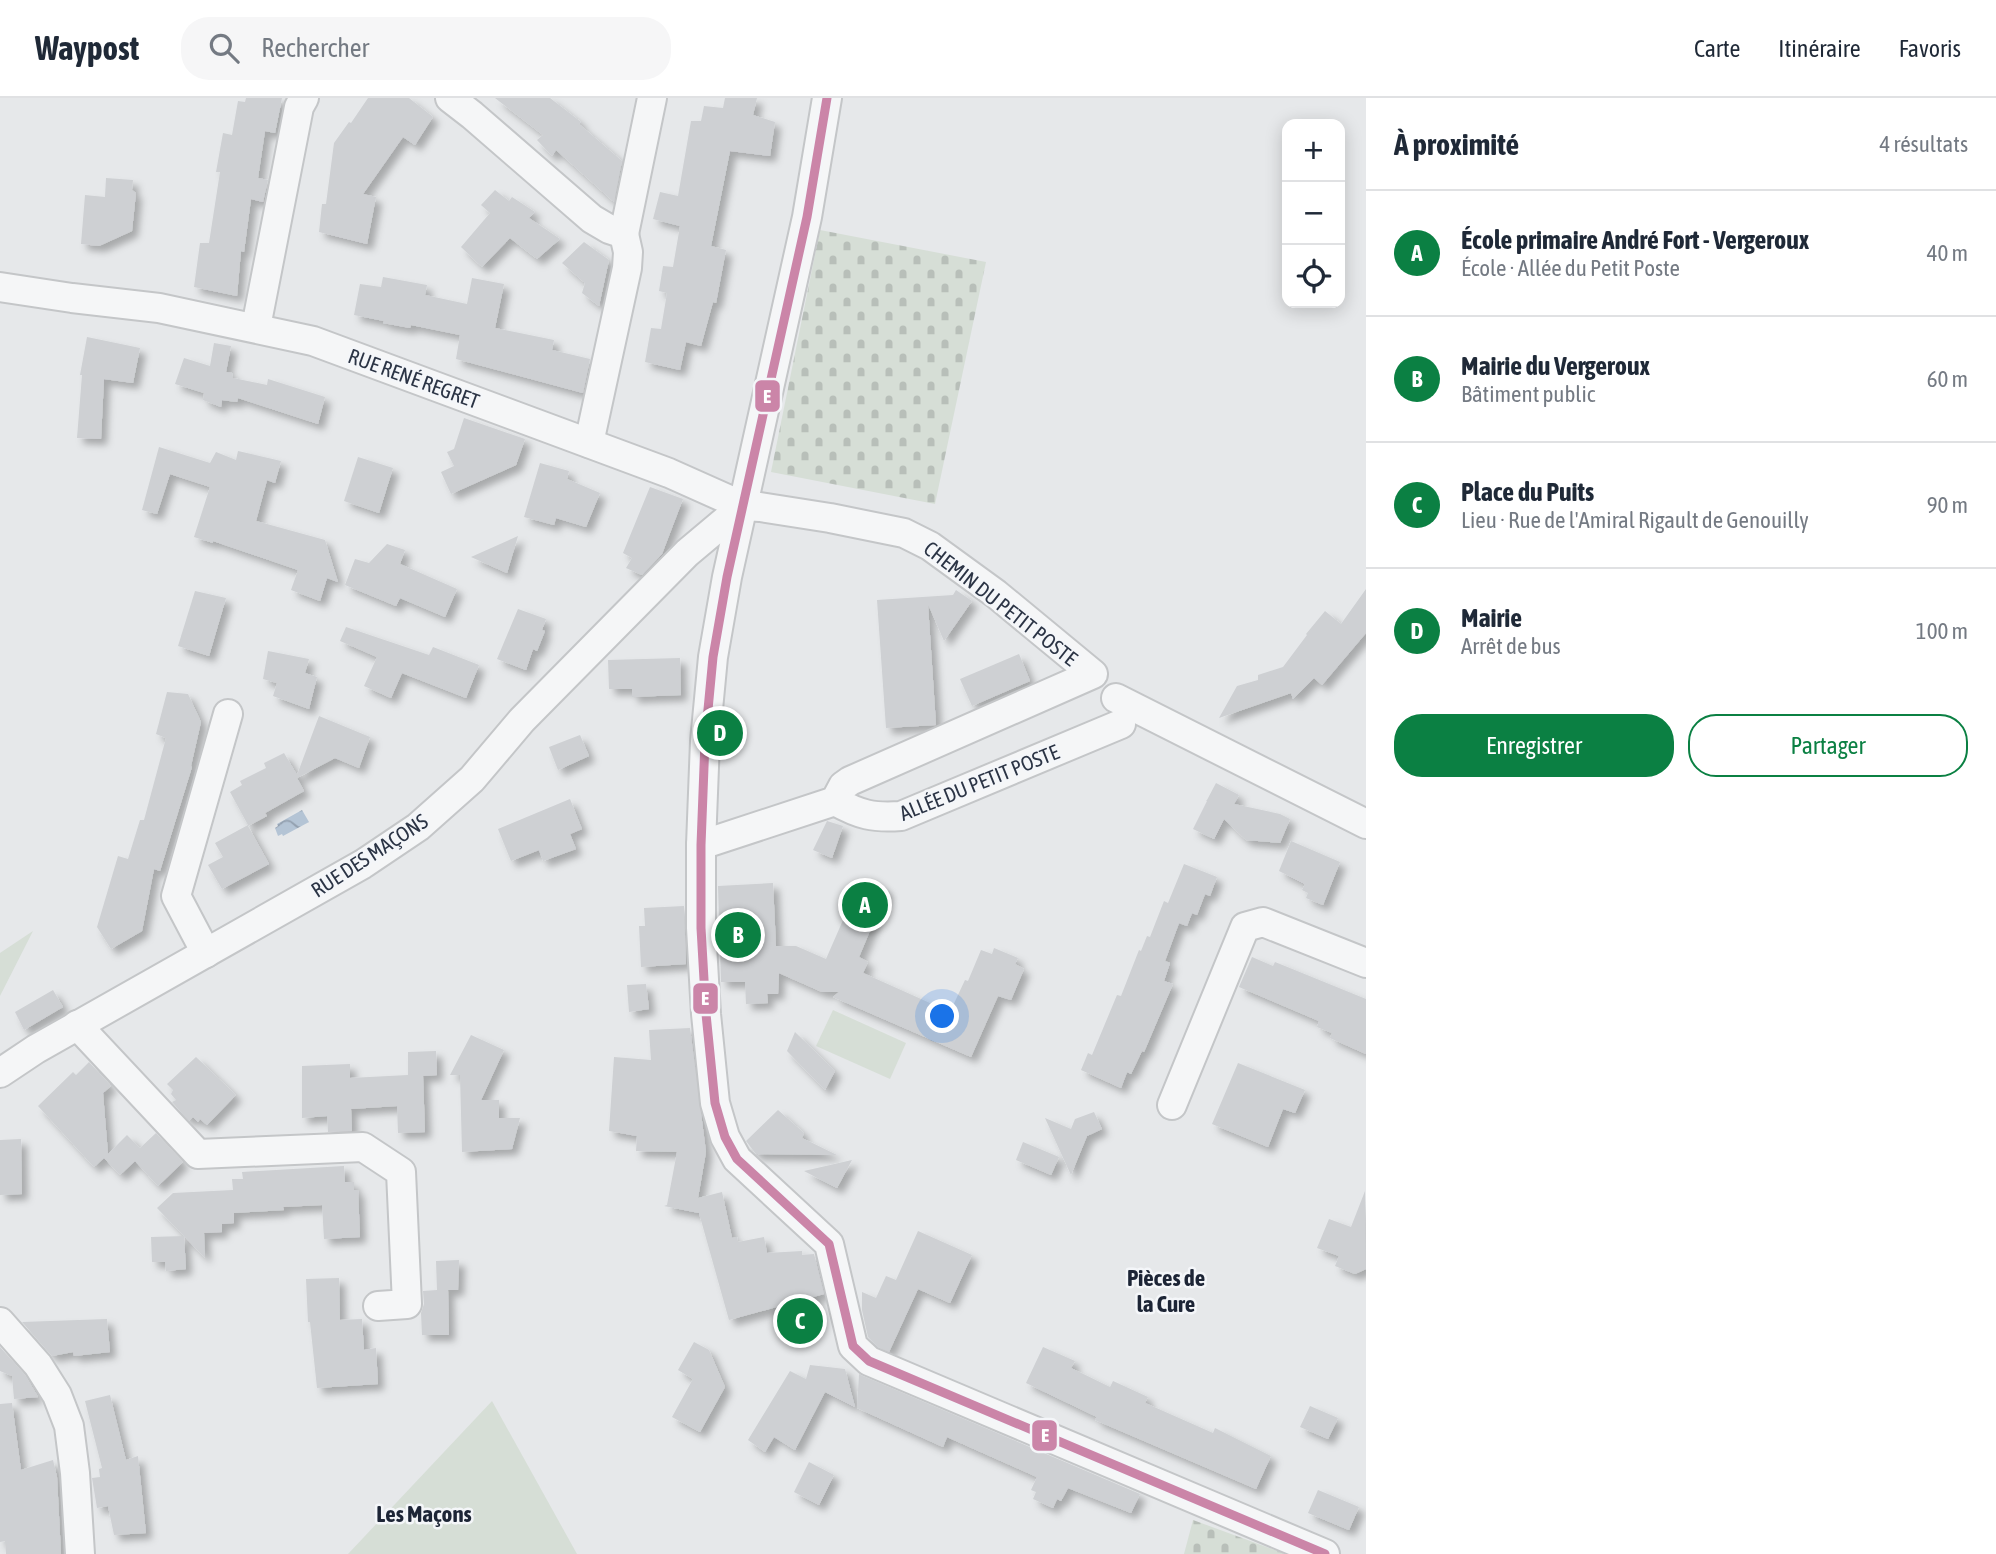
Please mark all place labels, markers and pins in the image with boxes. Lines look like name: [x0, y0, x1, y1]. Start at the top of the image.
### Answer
pin: D: [697, 707, 743, 759]
pin: A: [842, 879, 888, 931]
pin: B: [715, 909, 761, 961]
pin: C: [777, 1295, 823, 1347]

